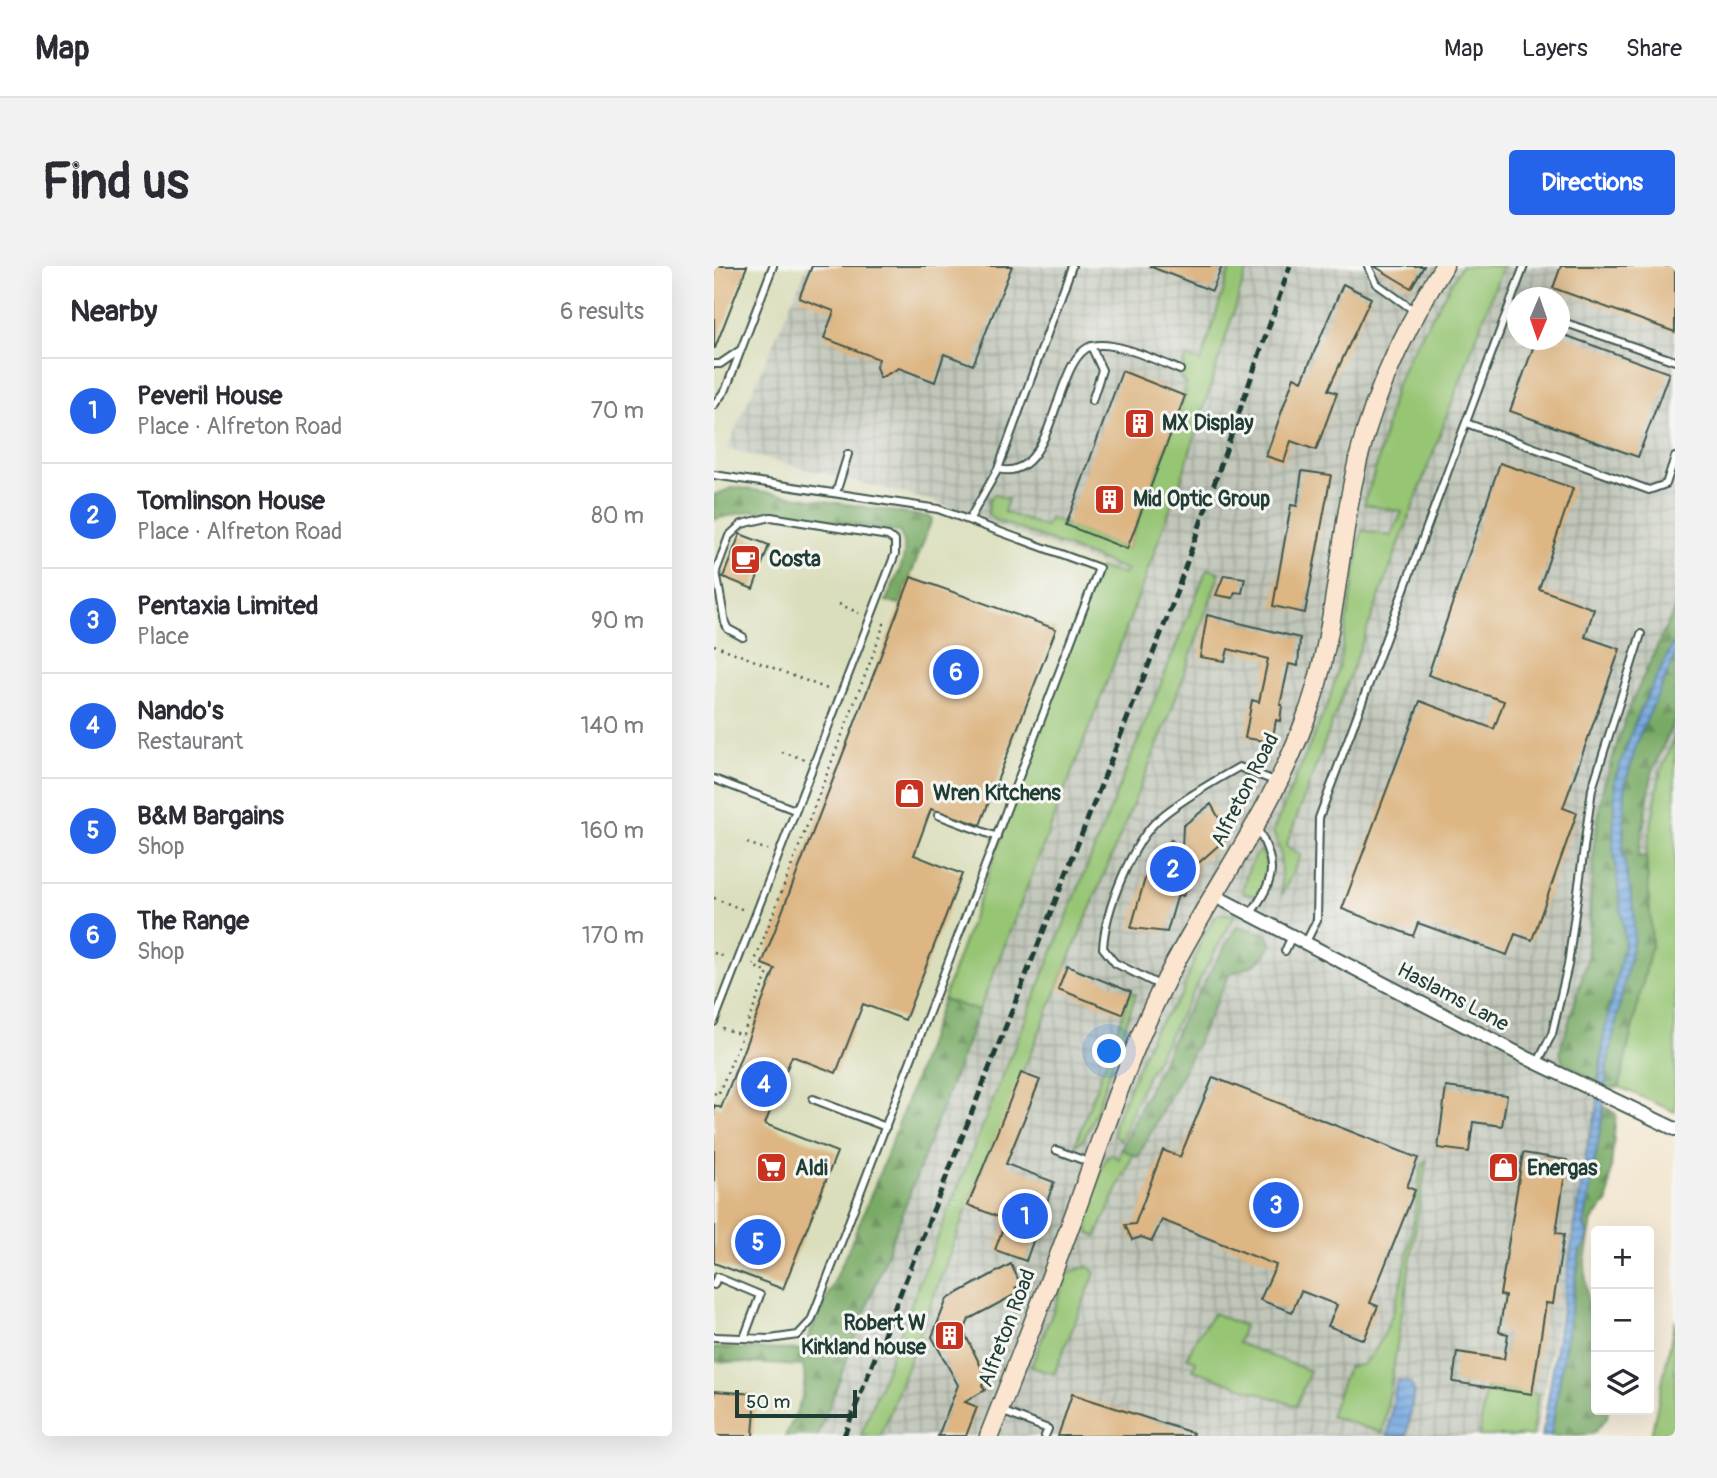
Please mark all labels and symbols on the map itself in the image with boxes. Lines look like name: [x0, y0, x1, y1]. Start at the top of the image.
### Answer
north arrow: [1507, 287, 1570, 350]
building icon: MX Display: [1122, 406, 1156, 440]
place label: MX Display: [1162, 410, 1254, 437]
building icon: Mid Optic Group: [1093, 482, 1127, 516]
place label: Mid Optic Group: [1133, 486, 1270, 513]
cafe icon: Costa: [729, 542, 763, 576]
place label: Costa: [769, 546, 821, 573]
pin: 6: [933, 646, 979, 698]
street label: Alfreton Road: [1205, 729, 1285, 851]
shop icon: Wren Kitchens: [893, 776, 927, 810]
place label: Wren Kitchens: [933, 780, 1061, 807]
pin: 2: [1150, 843, 1196, 895]
street label: Haslams Lane: [1392, 956, 1514, 1038]
your location: [1092, 1034, 1126, 1068]
pin: 4: [741, 1058, 787, 1110]
supermarket icon: Aldi: [755, 1151, 789, 1185]
shop icon: Energas: [1487, 1151, 1521, 1185]
place label: Aldi: [795, 1155, 828, 1182]
place label: Energas: [1527, 1155, 1598, 1182]
pin: 3: [1253, 1179, 1299, 1231]
pin: 1: [1002, 1190, 1048, 1242]
pin: 5: [735, 1216, 781, 1268]
street label: Alfreton Road: [972, 1265, 1042, 1391]
place label: Robert W Kirkland house: [801, 1310, 927, 1361]
building icon: Robert W Kirkland house: [932, 1318, 966, 1352]
scale bar: [735, 1387, 858, 1419]

